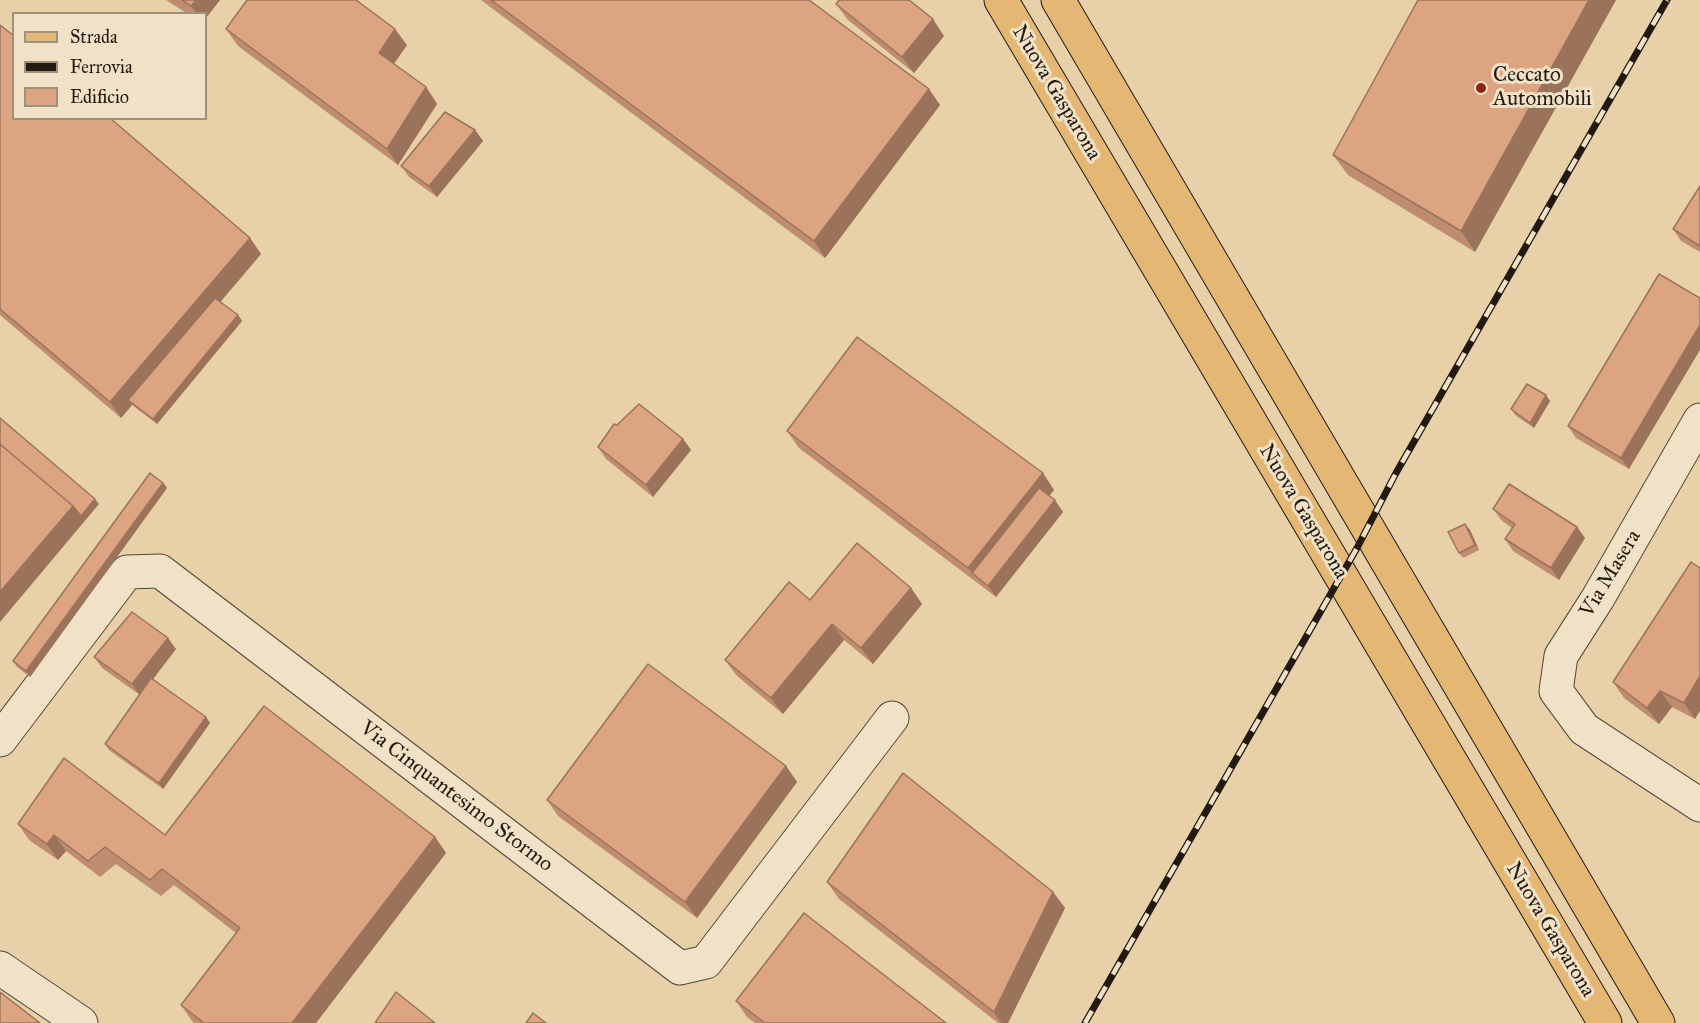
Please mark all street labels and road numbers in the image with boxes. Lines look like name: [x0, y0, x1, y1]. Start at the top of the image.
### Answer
street label: Nuova Gasparona: [1006, 21, 1106, 165]
street label: Nuova Gasparona: [1253, 440, 1353, 584]
street label: Via Masera: [1575, 526, 1647, 622]
street label: Via Cinquantesimo Stormo: [354, 716, 558, 878]
street label: Nuova Gasparona: [1500, 858, 1600, 1002]

